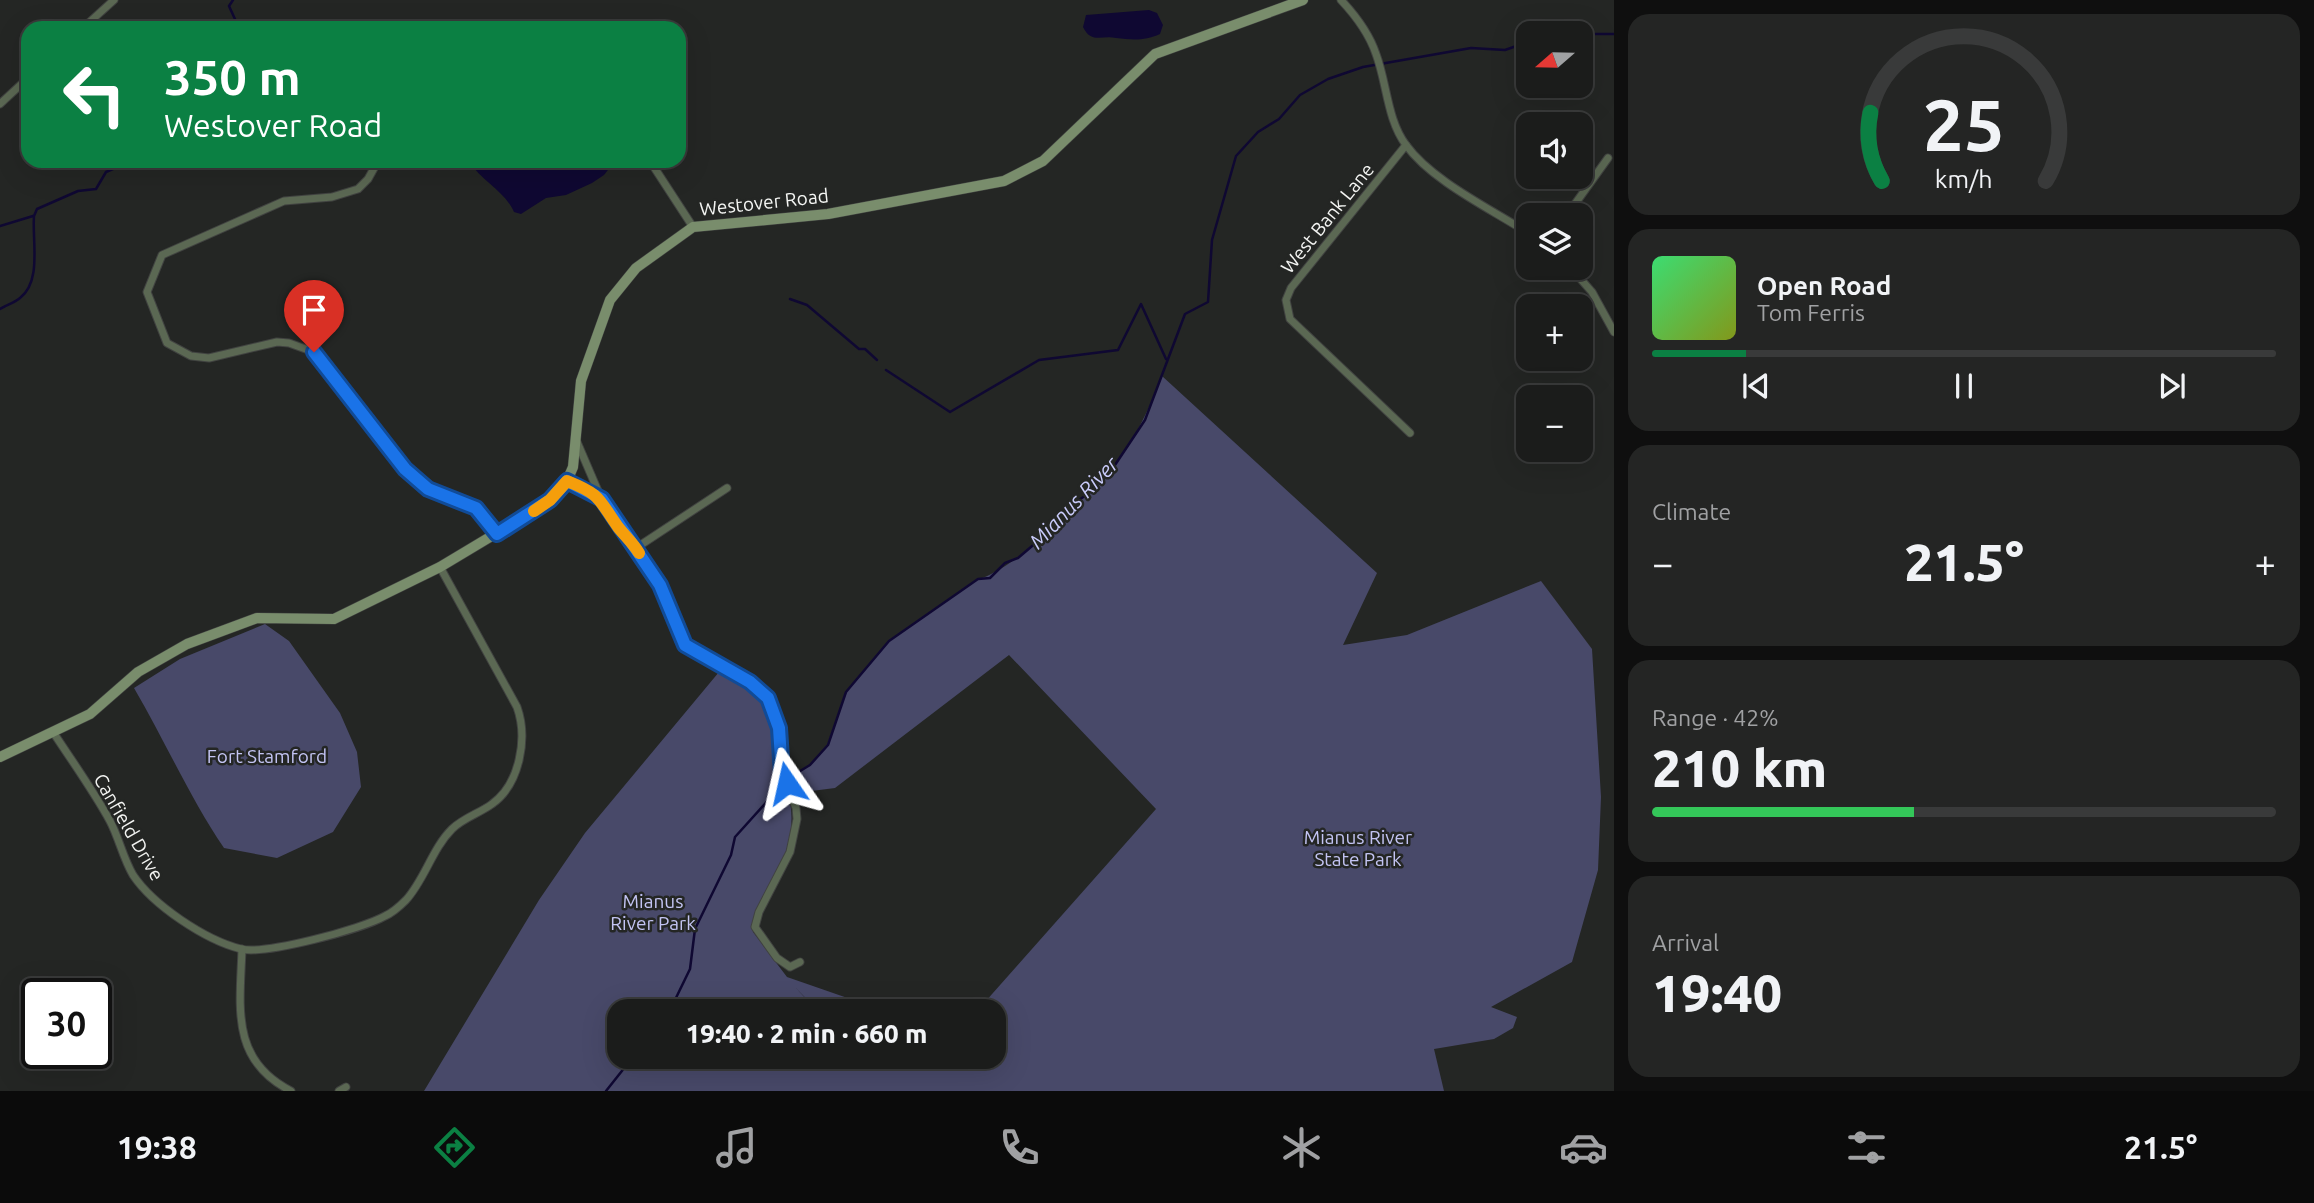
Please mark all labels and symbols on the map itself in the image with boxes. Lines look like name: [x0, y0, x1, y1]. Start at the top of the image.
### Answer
north arrow: [1516, 21, 1592, 98]
street label: West Bank Lane: [1276, 159, 1378, 277]
street label: Westover Road: [698, 184, 830, 220]
pin: [284, 280, 344, 352]
water label: Mianus River: [1024, 451, 1123, 553]
park label: Fort Stamford: [207, 745, 327, 767]
position arrow: [750, 746, 824, 820]
street label: Canfield Drive: [89, 770, 169, 884]
park label: Mianus River State Park: [1304, 826, 1412, 870]
park label: Mianus River Park: [610, 890, 696, 934]
speed limit sign: 30: [21, 978, 112, 1069]

